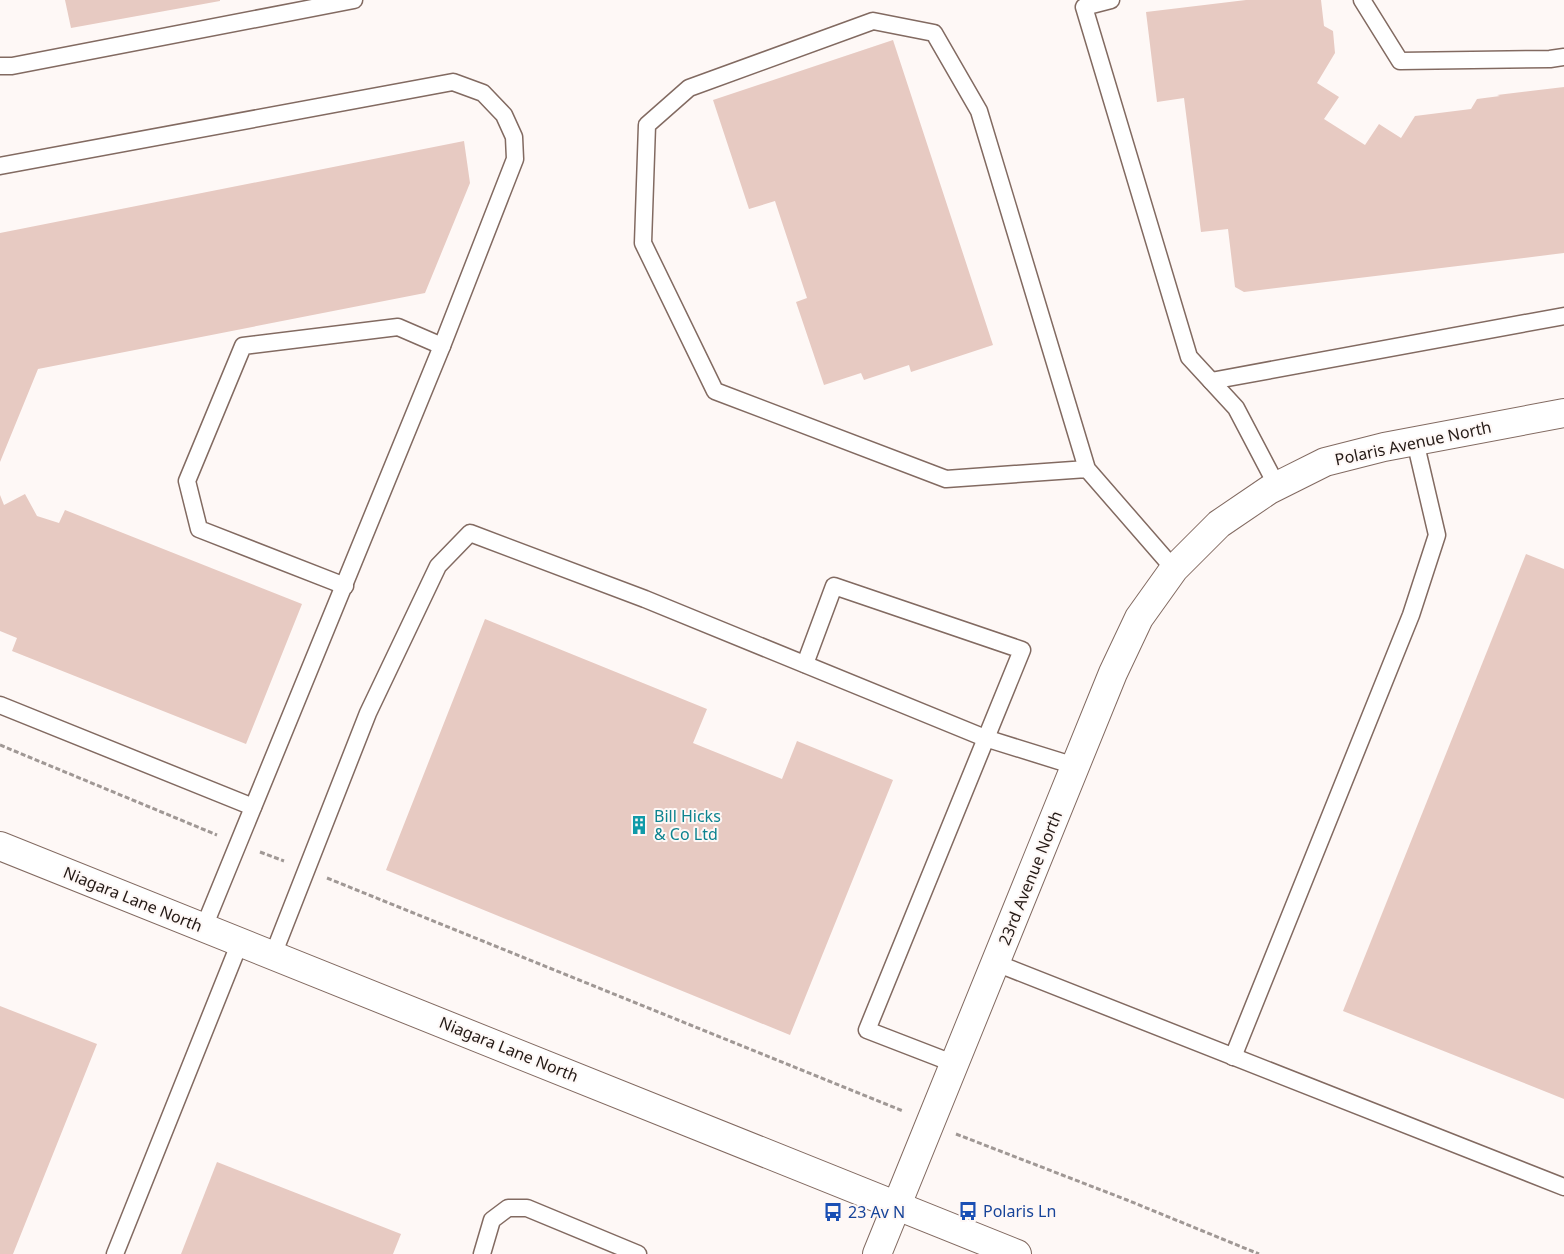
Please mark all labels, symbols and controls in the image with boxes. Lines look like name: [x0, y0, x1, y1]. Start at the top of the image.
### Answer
street label: Polaris Avenue North: [1333, 416, 1493, 470]
place label: Bill Hicks & Co Ltd: [654, 805, 721, 845]
street label: 23rd Avenue North: [993, 808, 1067, 948]
building icon: Bill Hicks & Co Ltd: [628, 814, 650, 836]
street label: Niagara Lane North: [60, 861, 206, 937]
street label: Niagara Lane North: [436, 1011, 582, 1087]
bus stop icon: Polaris Ln: [957, 1200, 979, 1222]
place label: Polaris Ln: [983, 1200, 1056, 1222]
bus stop icon: 23 Av N: [822, 1201, 844, 1223]
place label: 23 Av N: [848, 1201, 905, 1223]

